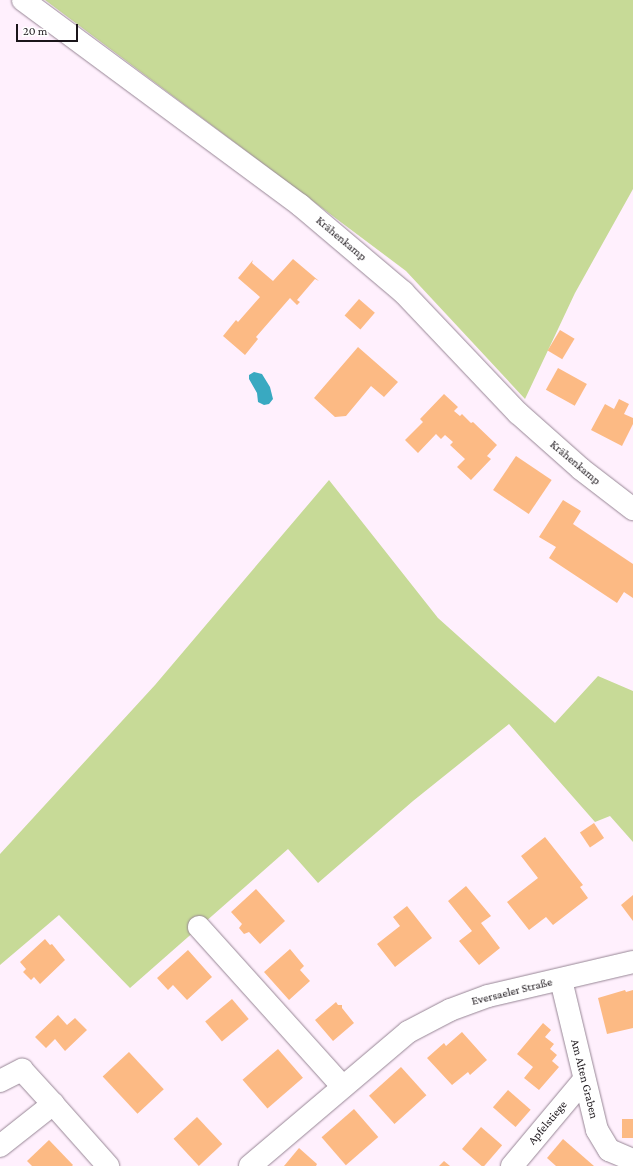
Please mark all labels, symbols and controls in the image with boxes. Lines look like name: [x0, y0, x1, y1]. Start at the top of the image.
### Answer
scale bar: [18, 16, 80, 42]
text: 20 m: [23, 24, 47, 38]
street label: Krähenkamp: [313, 214, 369, 264]
street label: Krähenkamp: [547, 438, 603, 488]
street label: Eversaeler Straße: [470, 975, 554, 1009]
street label: Am Alten Graben: [567, 1038, 601, 1120]
street label: Apfelstiege: [525, 1098, 571, 1148]

